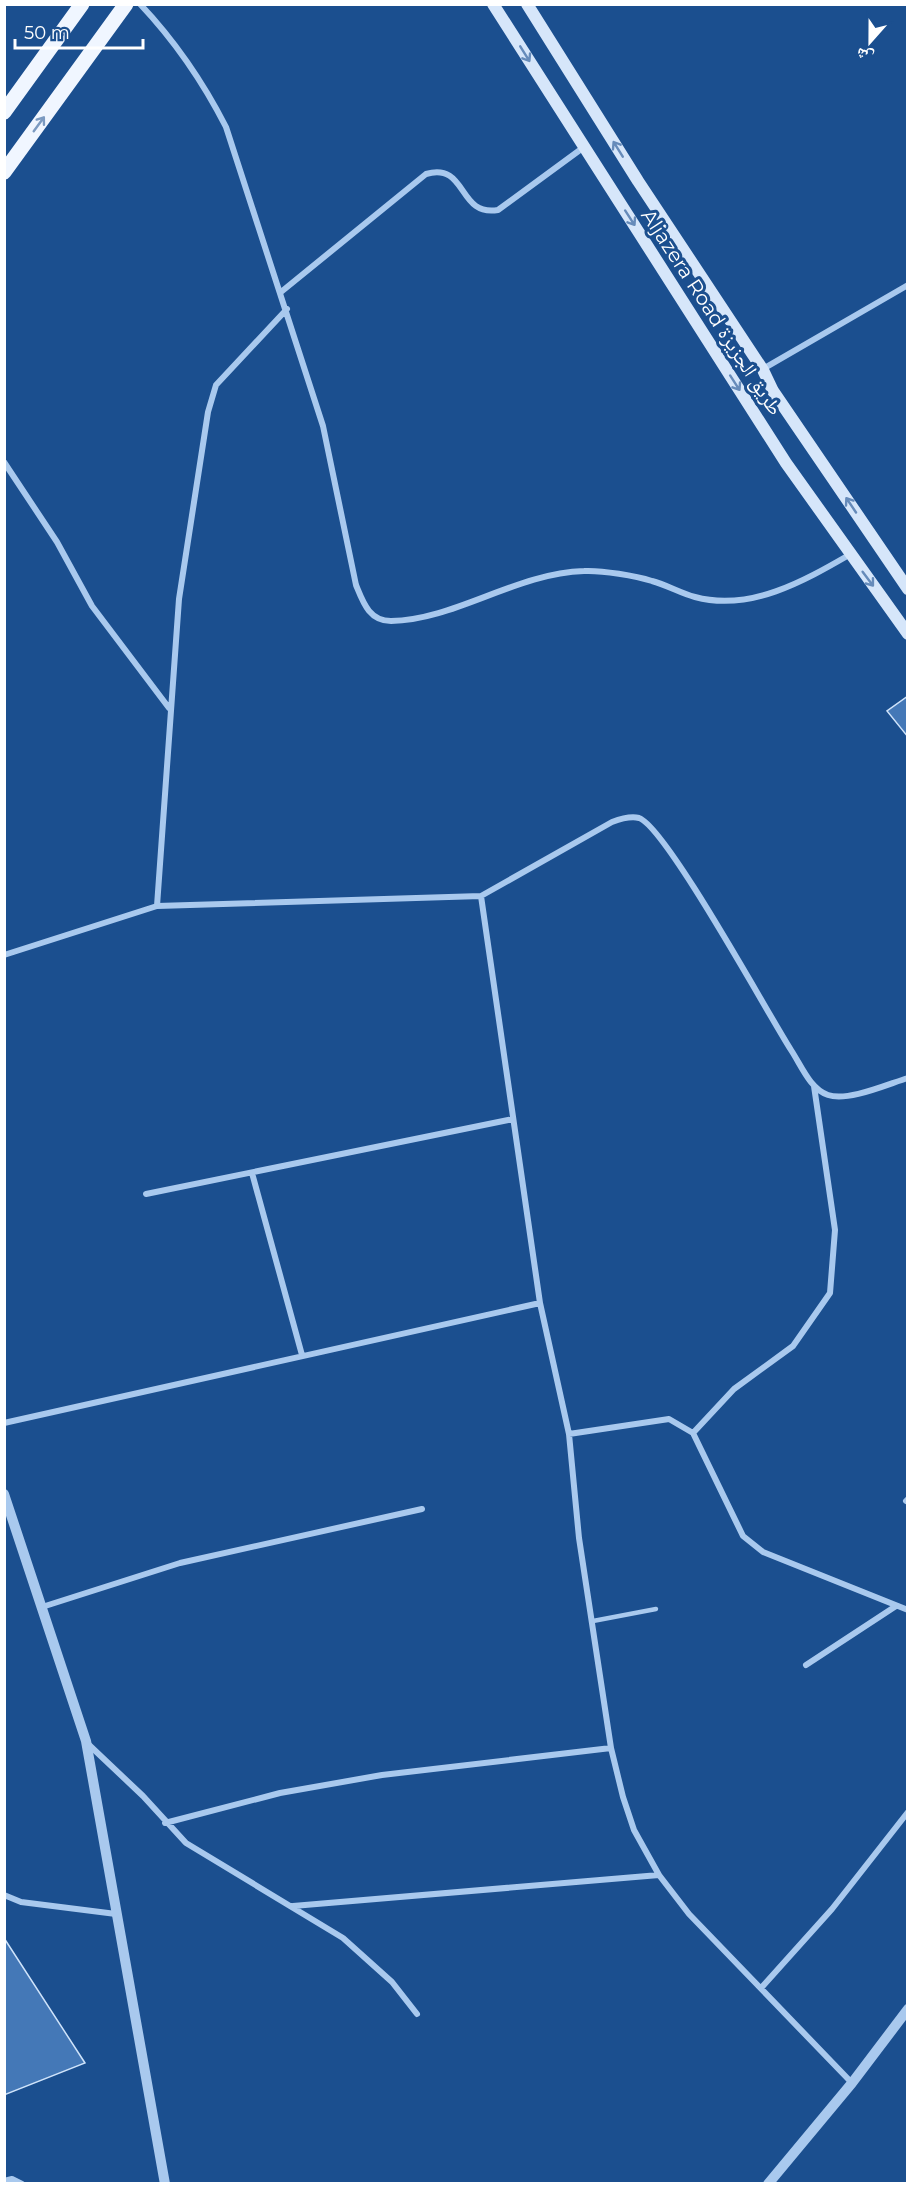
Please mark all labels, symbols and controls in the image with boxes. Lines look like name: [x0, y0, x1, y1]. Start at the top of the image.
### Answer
scale bar: [15, 12, 142, 50]
north arrow: [840, 12, 900, 72]
text: 50 m: [24, 22, 70, 44]
text: ش: [853, 44, 876, 67]
one-way arrow: [519, 45, 531, 62]
one-way arrow: [33, 117, 45, 133]
one-way arrow: [611, 141, 623, 158]
street label: Aljazera Road طريق الجزيزة: [636, 205, 788, 419]
one-way arrow: [624, 209, 636, 226]
one-way arrow: [728, 374, 741, 391]
one-way arrow: [845, 498, 857, 514]
one-way arrow: [861, 570, 874, 586]

